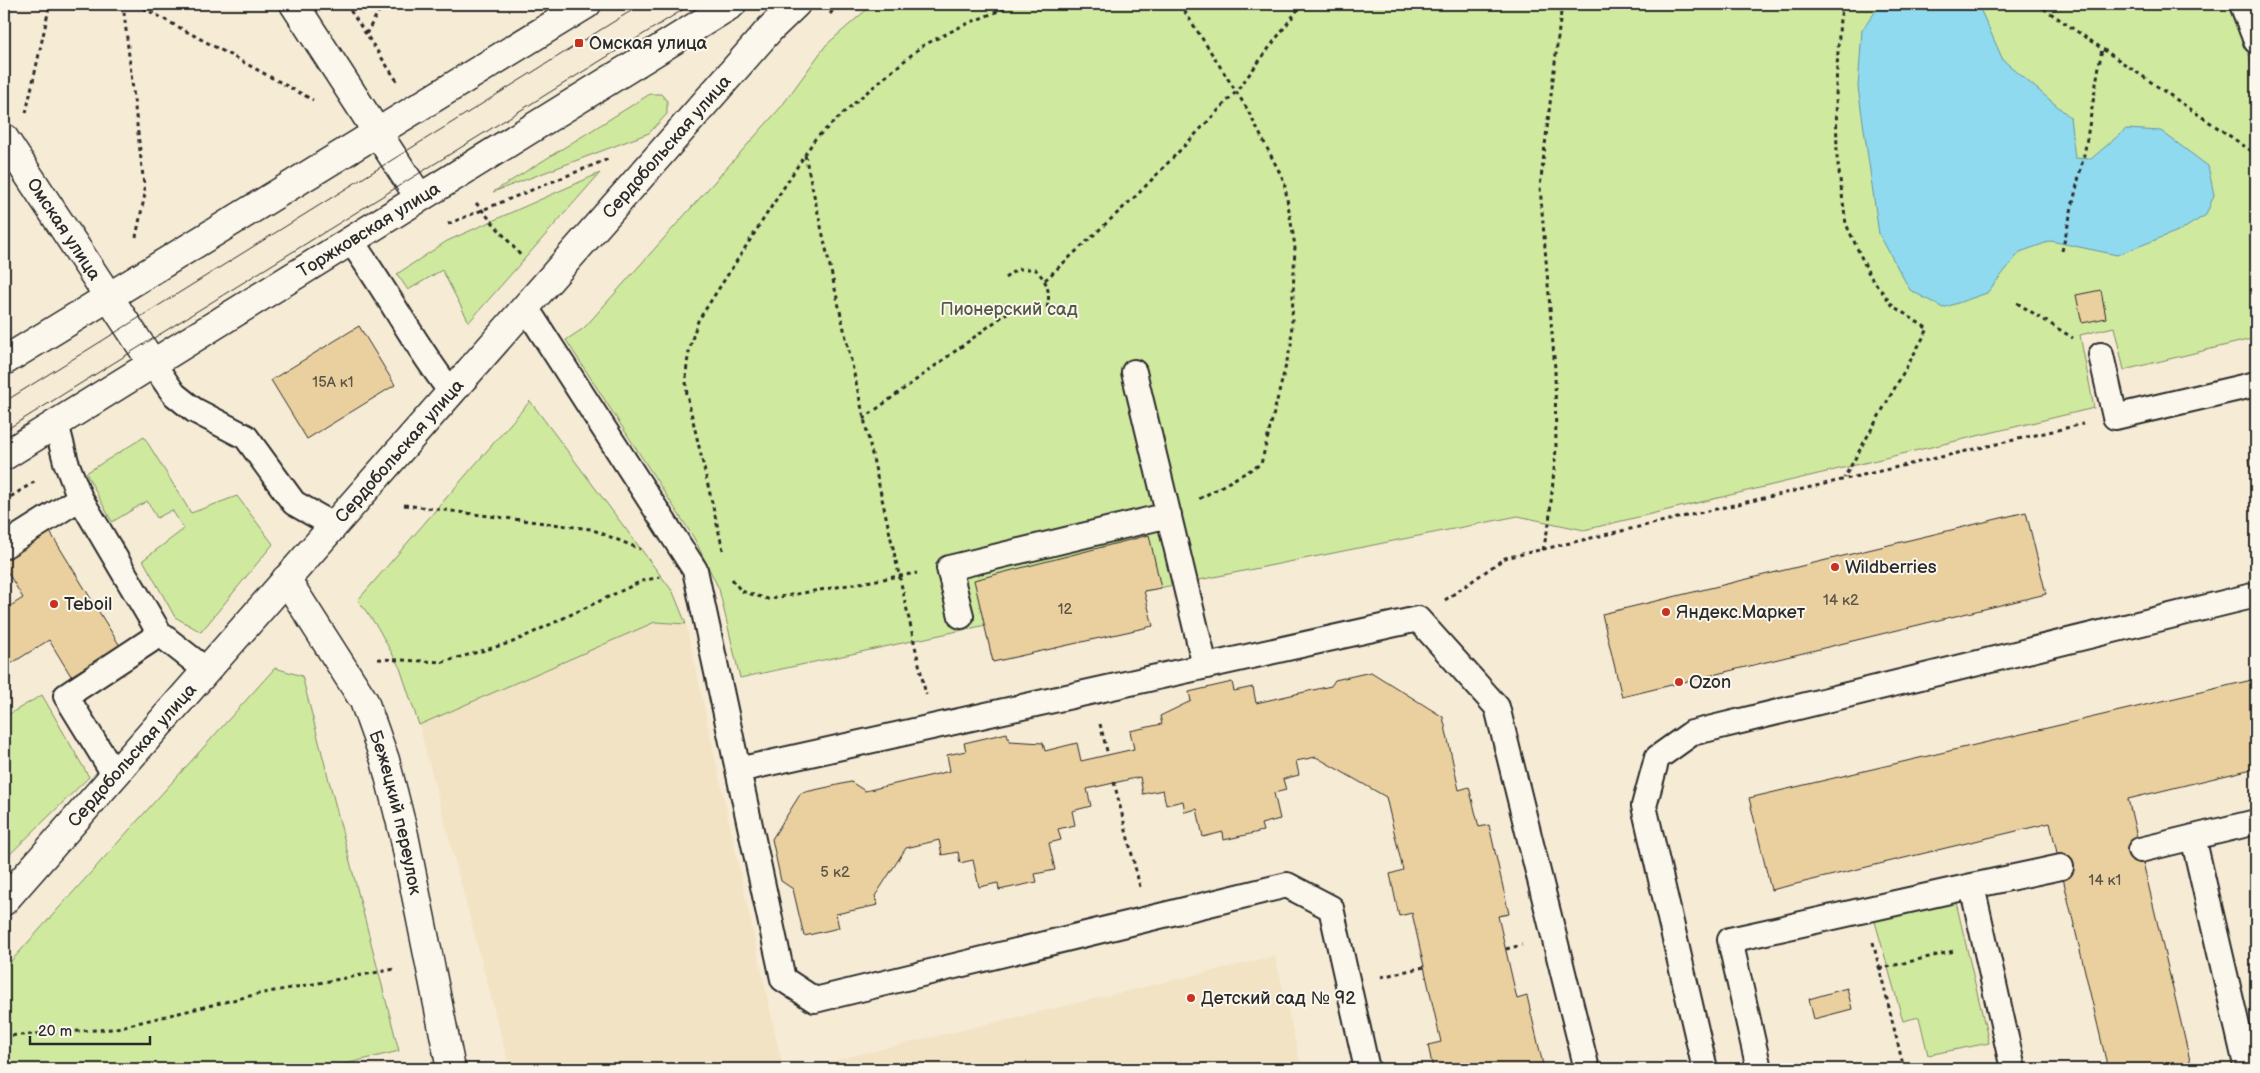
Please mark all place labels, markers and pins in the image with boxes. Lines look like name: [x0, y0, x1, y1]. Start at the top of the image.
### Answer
place label: Омская улица: [589, 33, 708, 54]
marker: Омская улица: [573, 37, 585, 49]
place label: Wildberries: [1845, 557, 1937, 578]
marker: Wildberries: [1829, 561, 1841, 573]
place label: Teboil: [64, 594, 112, 615]
marker: Teboil: [48, 598, 60, 610]
place label: Яндекс.Маркет: [1676, 602, 1806, 623]
marker: Яндекс.Маркет: [1660, 606, 1672, 618]
place label: Ozon: [1689, 672, 1731, 693]
marker: Ozon: [1673, 676, 1685, 688]
place label: Детский сад № 92: [1201, 988, 1356, 1009]
marker: Детский сад № 92: [1185, 992, 1197, 1004]

